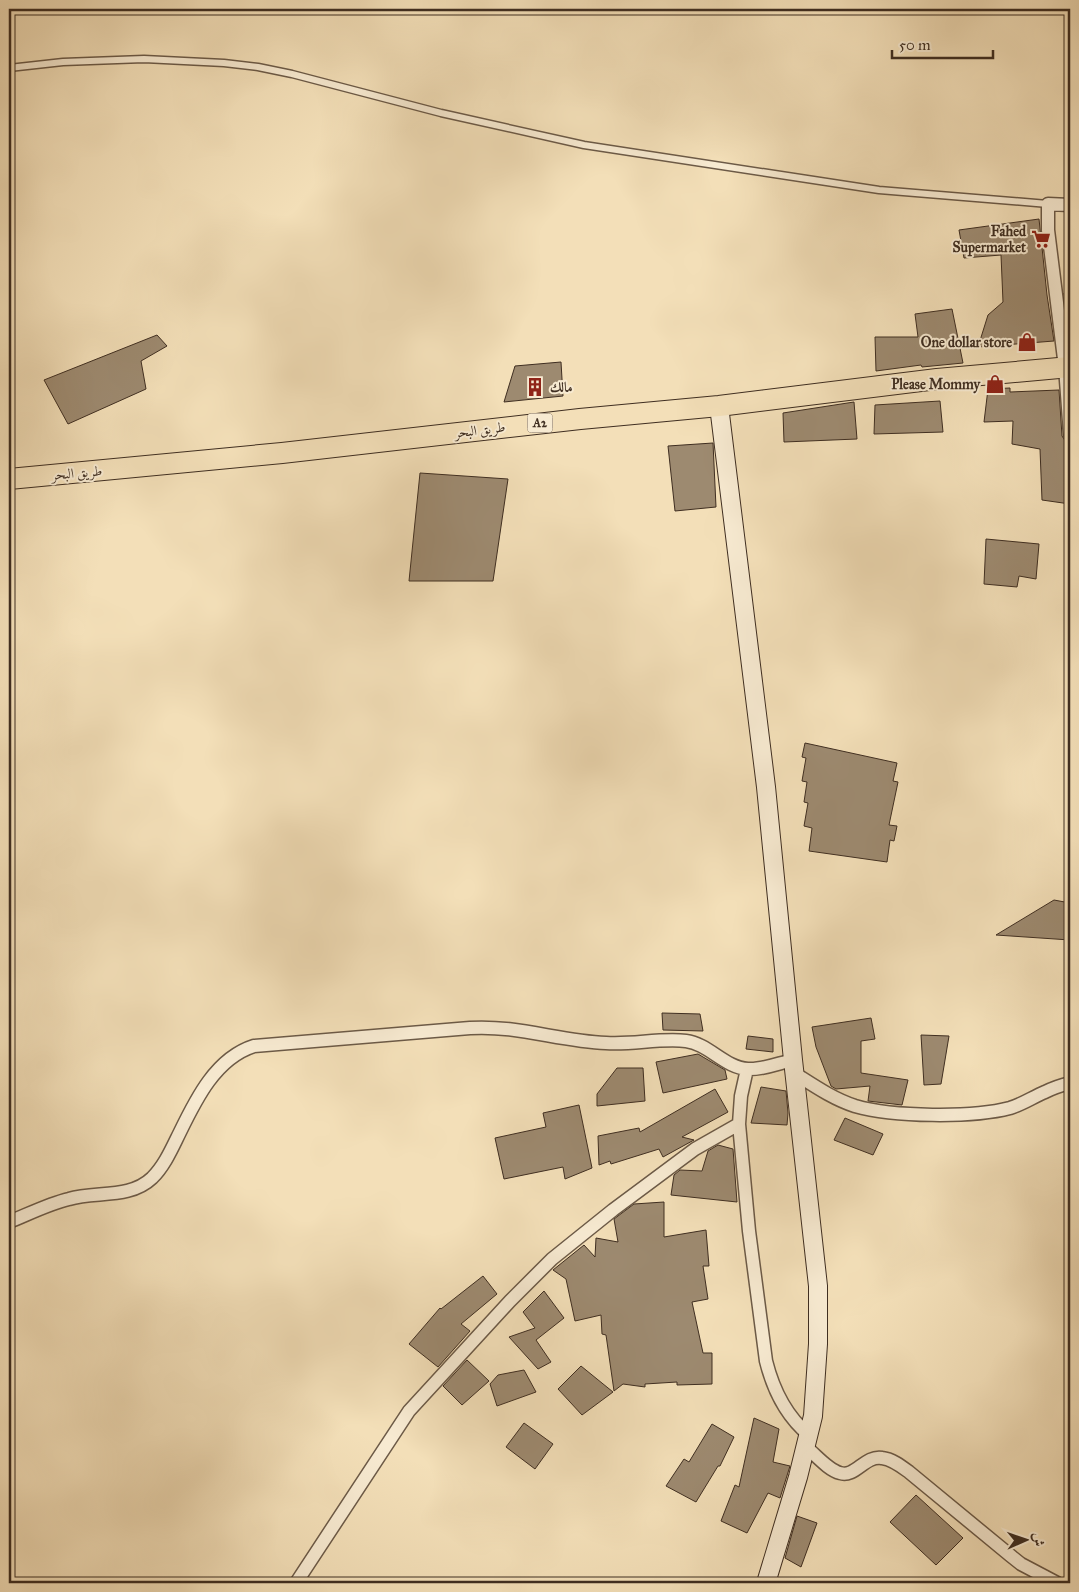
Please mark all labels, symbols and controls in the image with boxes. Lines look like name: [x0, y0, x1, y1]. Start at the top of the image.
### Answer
scale bar: [892, 28, 993, 60]
text: 50 m: [899, 36, 931, 54]
place label: Fahed Supermarket: [952, 223, 1027, 257]
supermarket icon: Fahed Supermarket: [1030, 228, 1052, 250]
shop icon: One dollar store: [1016, 331, 1038, 353]
place label: One dollar store: [921, 334, 1012, 351]
shop icon: Please Mommy: [984, 373, 1006, 395]
building icon: مالك: [524, 376, 546, 398]
place label: Please Mommy: [891, 376, 981, 394]
place label: مالك: [550, 379, 573, 396]
road number: A2: [528, 413, 552, 432]
street label: طريق البحر: [452, 418, 506, 442]
street label: طريق البحر: [49, 462, 103, 484]
north arrow: [1002, 1514, 1052, 1564]
text: ش: [1030, 1532, 1047, 1547]

